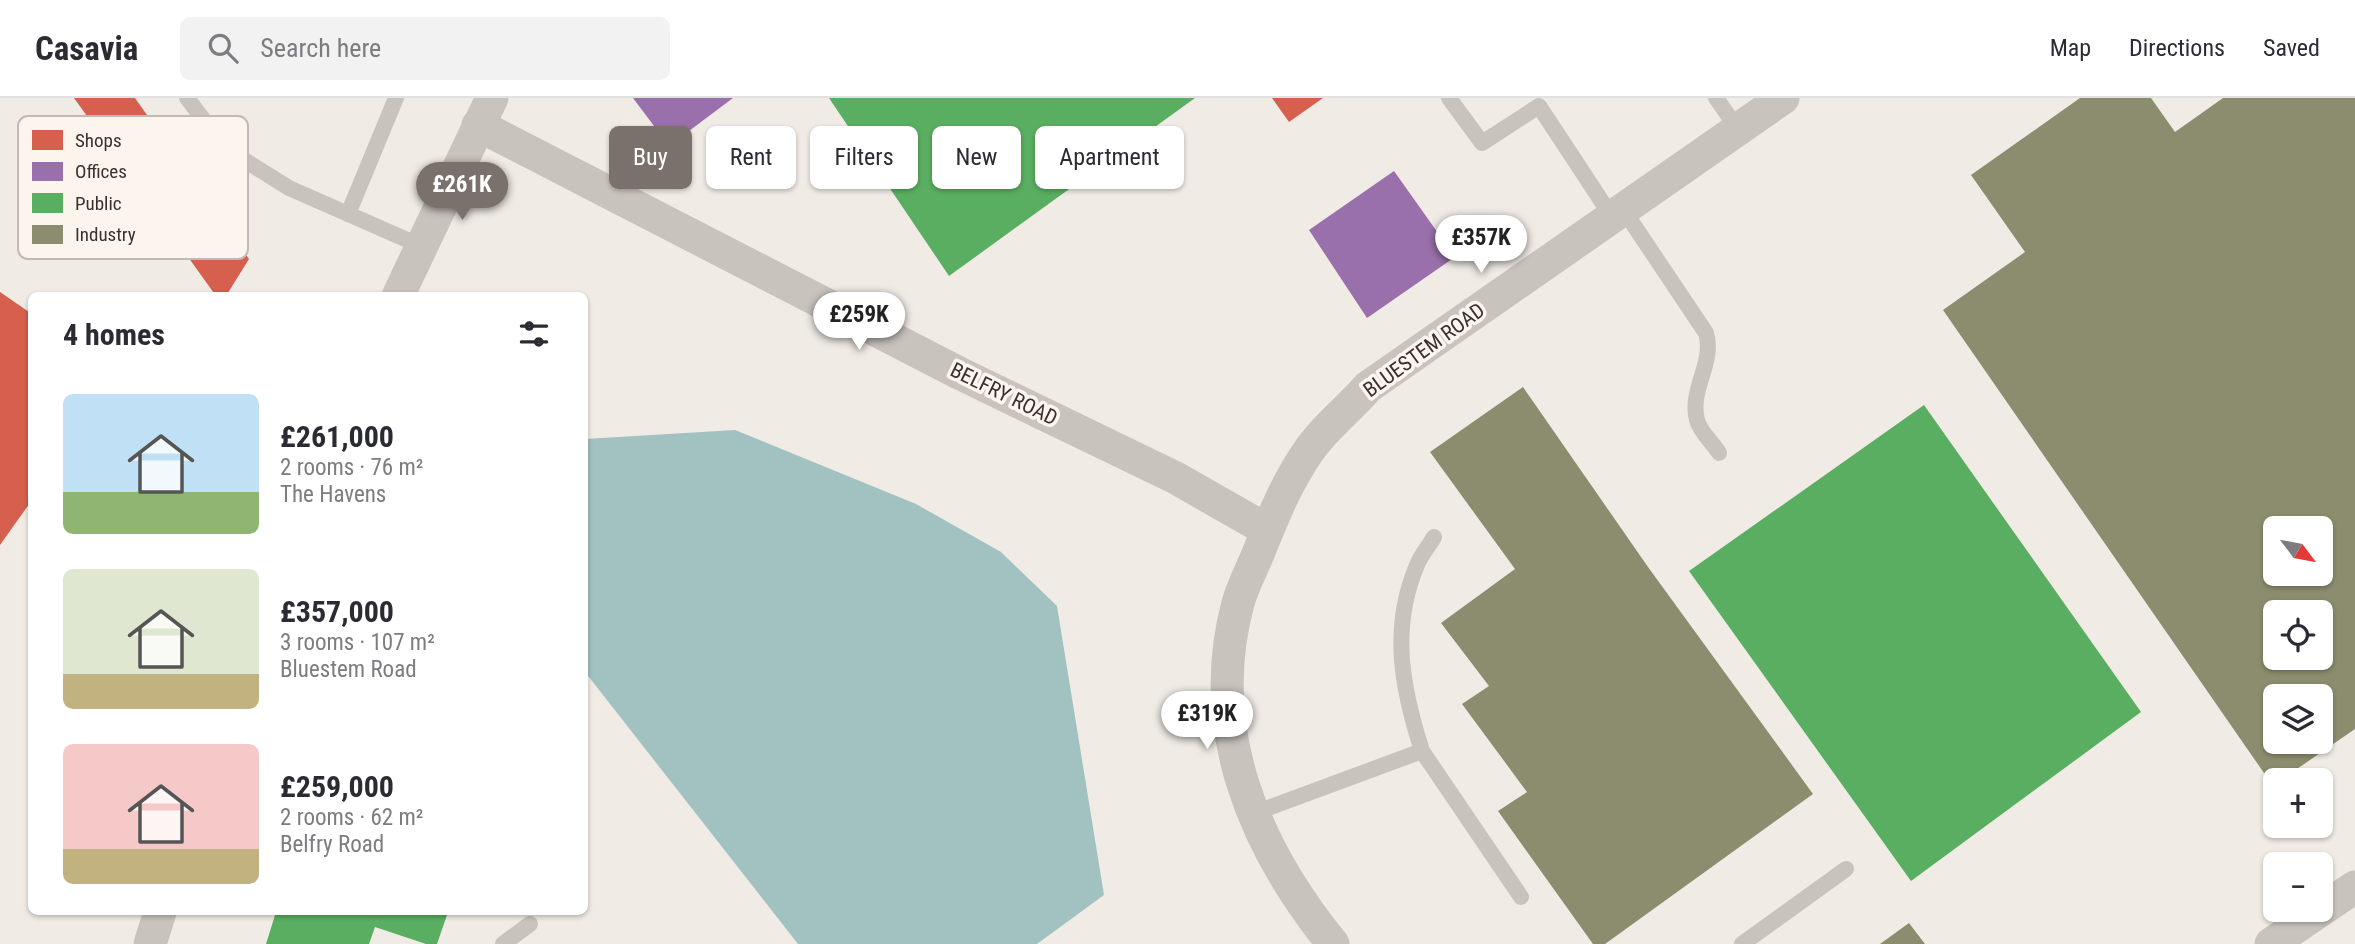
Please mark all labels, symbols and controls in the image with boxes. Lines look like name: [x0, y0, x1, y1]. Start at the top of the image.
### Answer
search box: [180, 17, 670, 80]
text: Casavia: [35, 29, 138, 68]
icon: search: [204, 29, 242, 67]
text: Search here: [260, 33, 381, 63]
text: Map: [2050, 34, 2091, 62]
text: Directions: [2129, 34, 2225, 62]
text: Saved: [2263, 34, 2320, 62]
legend: [18, 116, 248, 259]
chip: Buy: [609, 126, 692, 189]
chip: Rent: [706, 126, 796, 189]
chip: Filters: [810, 126, 918, 189]
chip: New: [932, 126, 1021, 189]
chip: Apartment: [1035, 126, 1184, 189]
text: Shops: [75, 129, 122, 152]
text: Offices: [75, 160, 127, 183]
pin: £261K: [413, 162, 511, 222]
text: £261K: [432, 171, 492, 198]
text: Public: [75, 192, 122, 215]
pin: £357K: [1432, 216, 1530, 275]
text: Industry: [75, 223, 136, 246]
text: £357K: [1451, 224, 1511, 251]
pin: £259K: [810, 292, 908, 352]
street label: BLUESTEM ROAD: [1359, 298, 1489, 402]
text: £259K: [829, 301, 889, 328]
icon: filters: [515, 315, 553, 353]
text: 4 homes: [63, 317, 165, 352]
street label: BELFRY ROAD: [947, 358, 1061, 430]
text: £261,000: [280, 419, 394, 454]
icon: home: [119, 422, 203, 506]
text: 2 rooms · 76 m²: [280, 454, 423, 481]
text: The Havens: [280, 481, 386, 508]
north arrow: [2263, 516, 2333, 586]
map controls: [2263, 516, 2333, 922]
text: £357,000: [280, 594, 394, 629]
icon: home: [119, 597, 203, 681]
button: locate: [2263, 600, 2333, 670]
text: 3 rooms · 107 m²: [280, 629, 435, 656]
text: Bluestem Road: [280, 656, 417, 683]
button: layers: [2263, 684, 2333, 754]
pin: £319K: [1158, 692, 1256, 751]
text: £319K: [1177, 700, 1237, 727]
button: +: [2263, 768, 2333, 838]
text: £259,000: [280, 769, 394, 804]
icon: home: [119, 772, 203, 856]
text: 2 rooms · 62 m²: [280, 804, 423, 831]
text: Belfry Road: [280, 831, 384, 858]
button: −: [2263, 852, 2333, 922]

